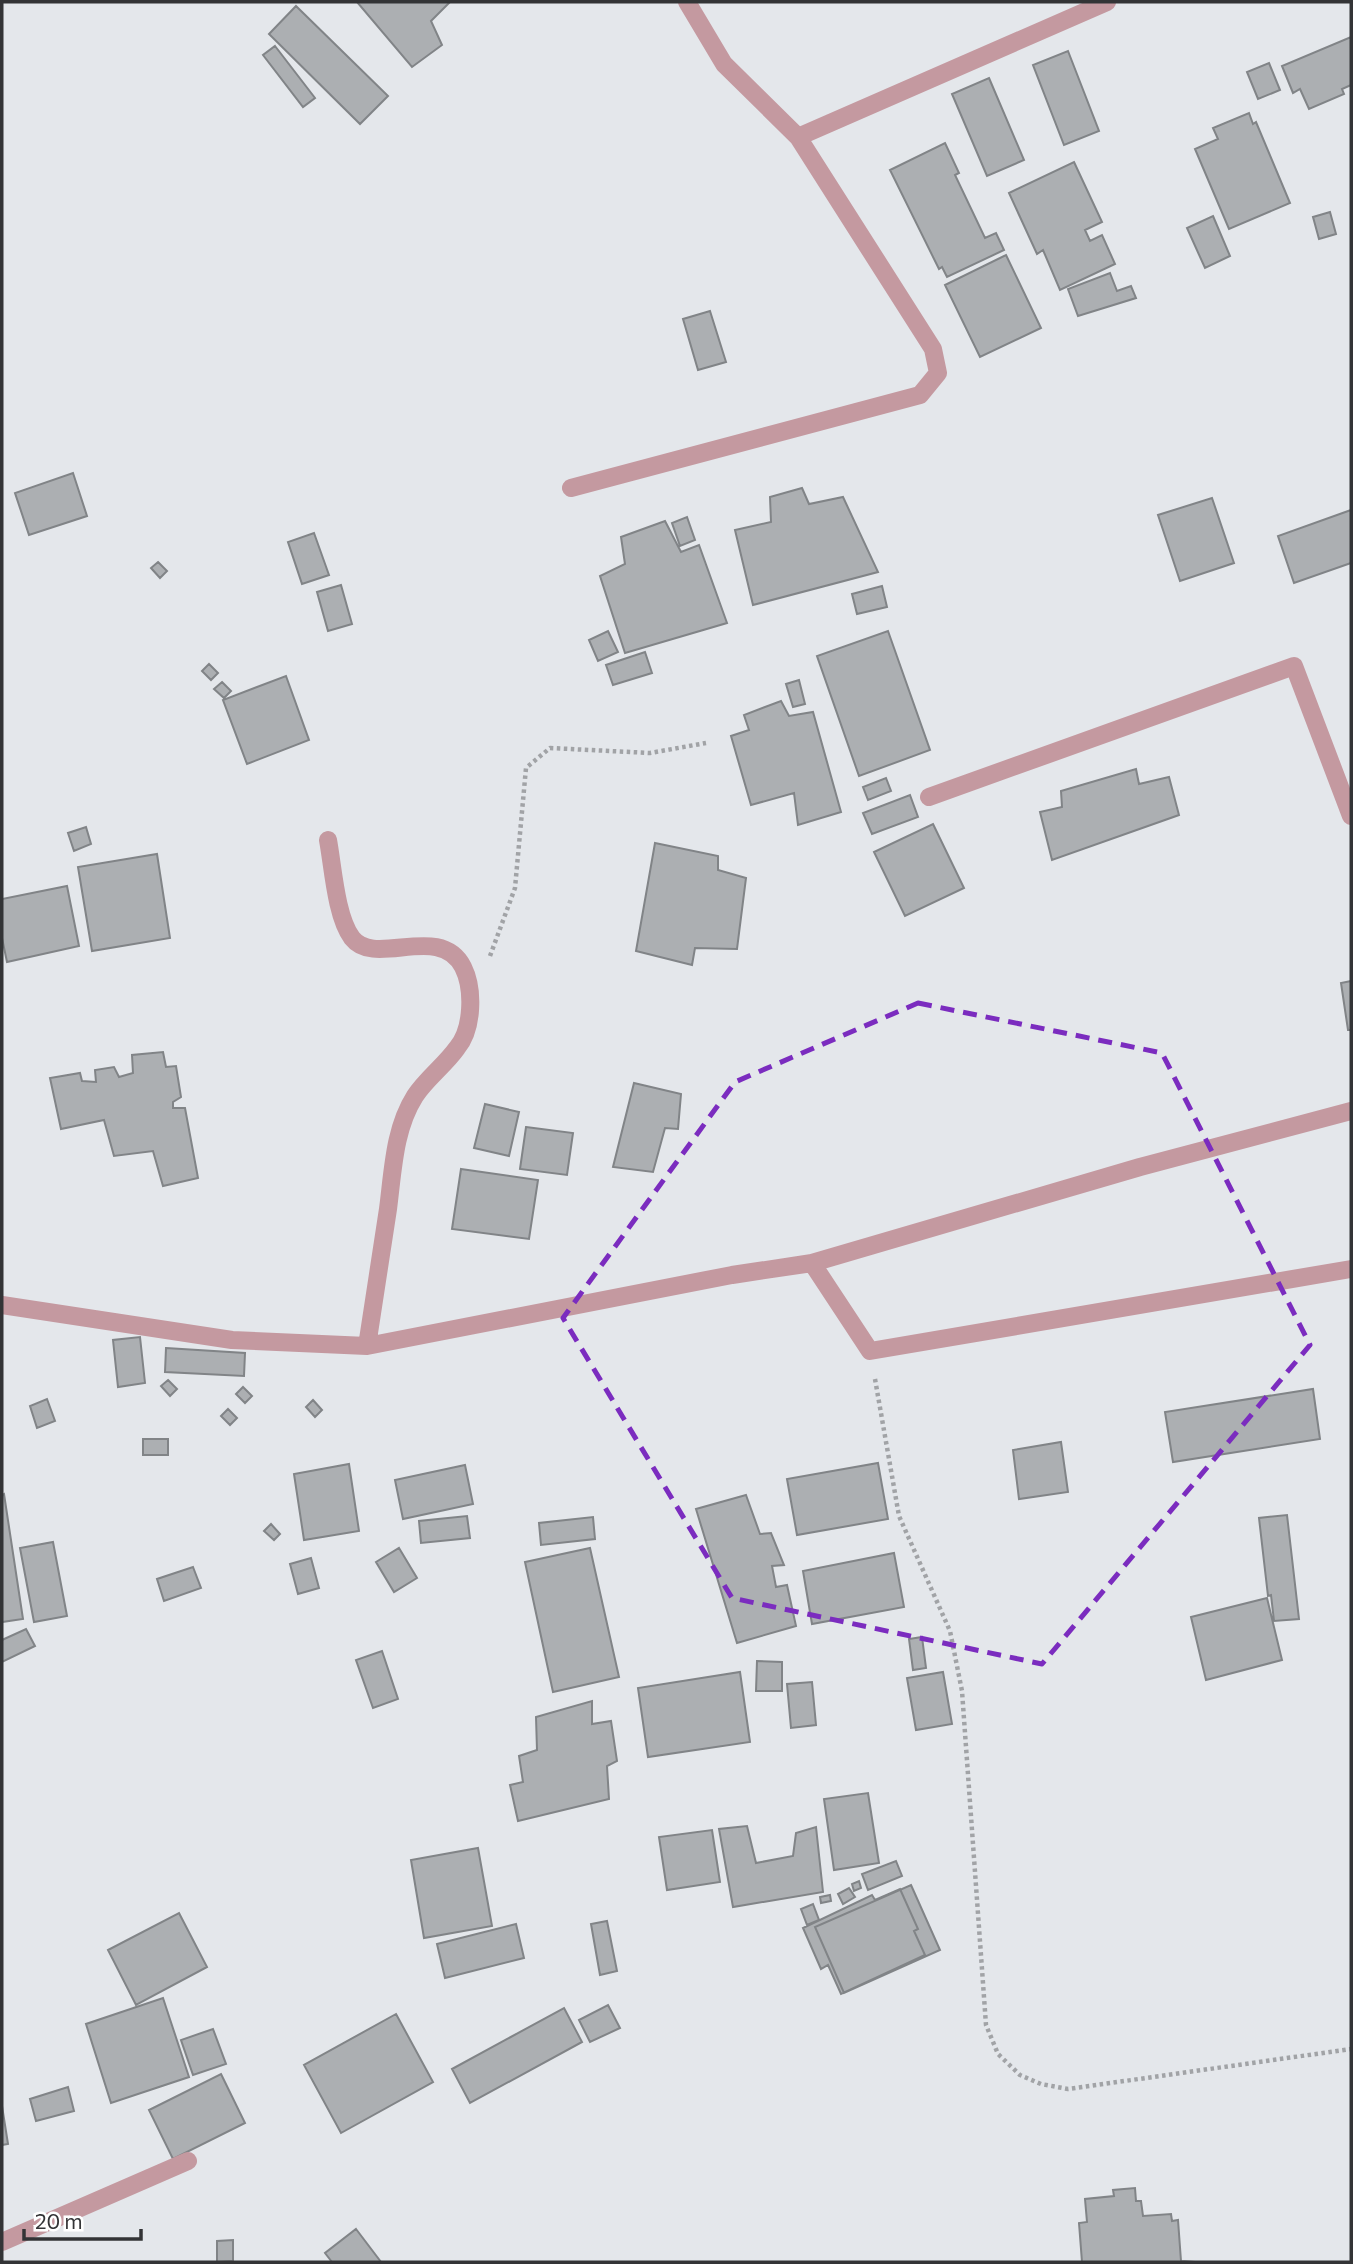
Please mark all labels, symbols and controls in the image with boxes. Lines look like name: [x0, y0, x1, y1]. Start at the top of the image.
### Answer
scale bar: [24, 2198, 142, 2242]
text: 20 m: [35, 2208, 83, 2233]

